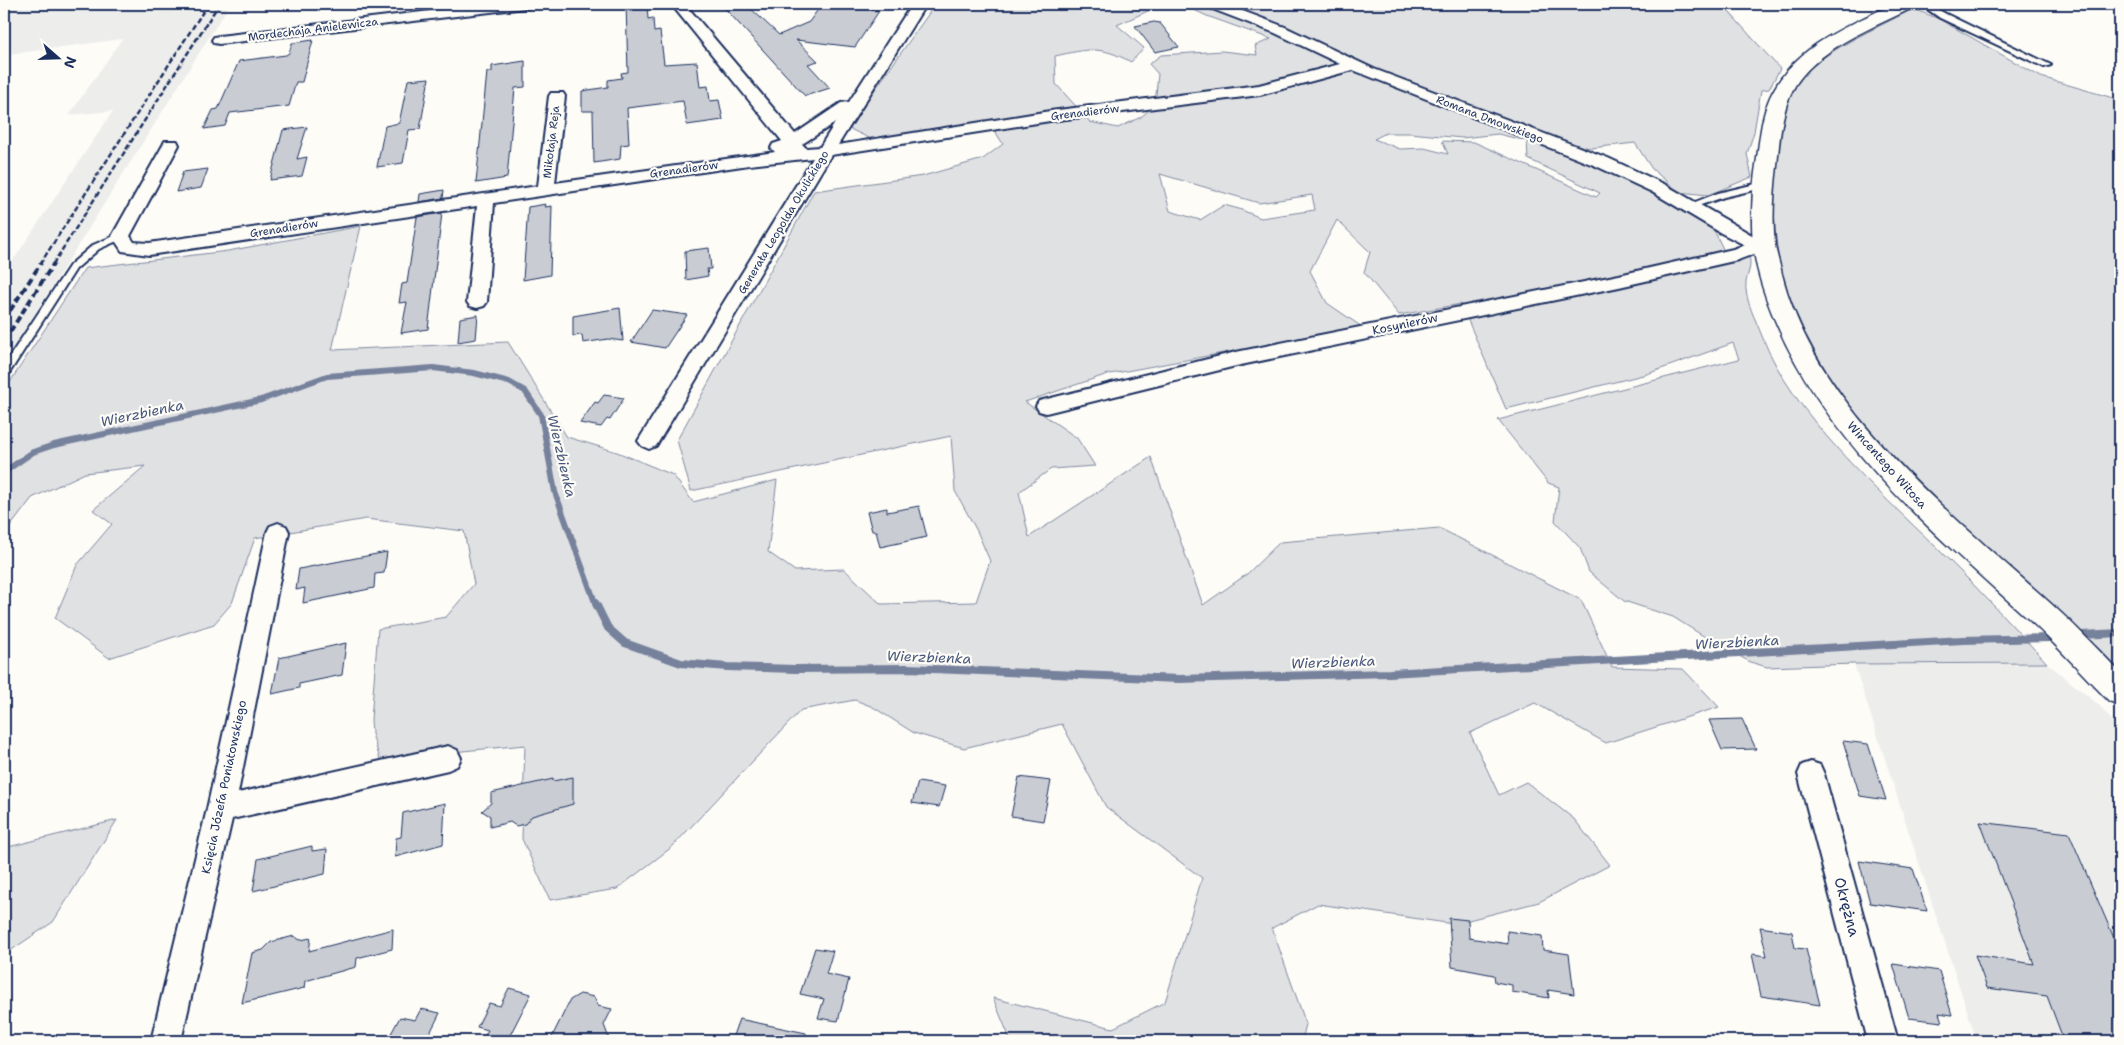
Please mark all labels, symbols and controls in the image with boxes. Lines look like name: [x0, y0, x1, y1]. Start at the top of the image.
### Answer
street label: Mordechaja Anielewicza: [247, 14, 379, 45]
north arrow: [32, 32, 82, 82]
text: N: [60, 54, 81, 71]
street label: Romana Dmowskiego: [1434, 92, 1546, 147]
street label: Grenadierów: [1050, 101, 1121, 124]
street label: Mikołaja Reja: [540, 105, 563, 179]
street label: Generała Leopolda Okulickiego: [734, 147, 833, 297]
street label: Grenadierów: [649, 157, 720, 182]
street label: Grenadierów: [249, 216, 320, 241]
street label: Kosynierów: [1371, 309, 1440, 339]
water label: Wierzbienka: [99, 395, 185, 431]
water label: Wierzbienka: [544, 413, 580, 499]
street label: Wincentego Witosa: [1844, 418, 1931, 512]
water label: Wierzbienka: [1694, 631, 1780, 653]
water label: Wierzbienka: [886, 647, 972, 667]
water label: Wierzbienka: [1290, 652, 1376, 672]
street label: Księcia Józefa Poniatowskiego: [198, 699, 250, 875]
street label: Okrężna: [1829, 875, 1865, 940]

